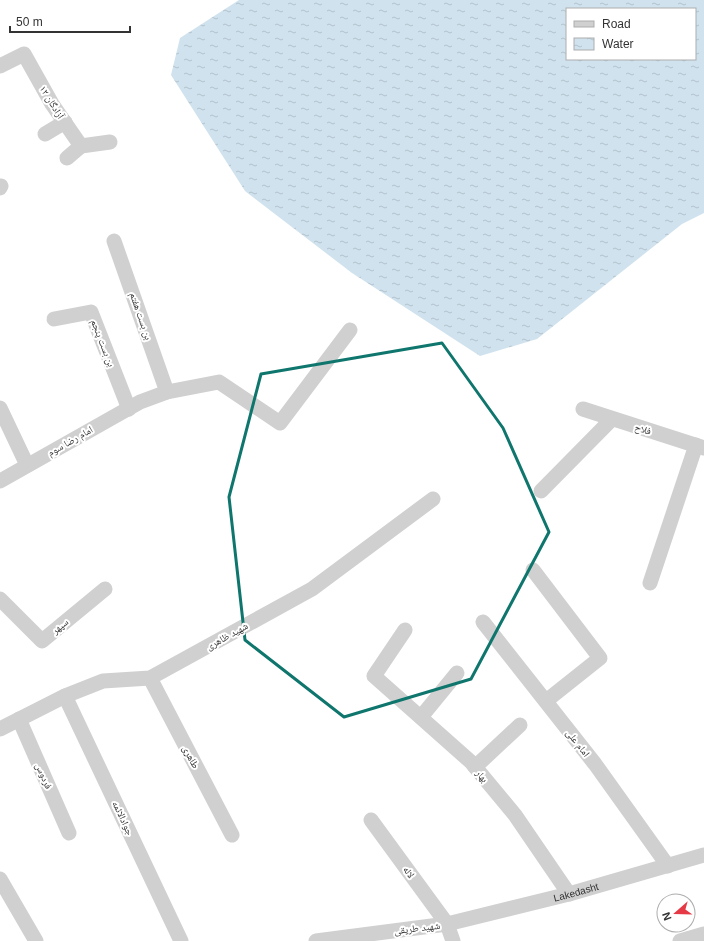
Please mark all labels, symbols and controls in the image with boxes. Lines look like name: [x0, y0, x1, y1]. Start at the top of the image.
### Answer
scale bar: [10, 8, 130, 34]
legend: [566, 8, 696, 60]
text: 50 m: [16, 15, 43, 29]
text: Road: [602, 17, 631, 31]
text: Water: [602, 37, 634, 51]
street label: آزادگان ۱۲: [37, 83, 67, 122]
street label: بن بست هفتم: [126, 291, 154, 342]
street label: بن بست پنجم: [87, 318, 117, 369]
street label: فلاح: [633, 421, 653, 438]
street label: امام رضا سوم: [45, 424, 96, 460]
street label: سپهر: [49, 616, 71, 637]
street label: شهید ظاهری: [204, 620, 251, 653]
street label: امام علی: [562, 727, 592, 760]
street label: طاهری: [180, 744, 202, 771]
street label: فردوس: [33, 761, 55, 791]
street label: بهار: [473, 767, 491, 785]
street label: جوادالائمه: [110, 799, 136, 837]
street label: لاله: [401, 864, 417, 880]
street label: Lakedasht: [552, 880, 600, 903]
north arrow: [656, 893, 696, 933]
text: N: [660, 911, 674, 922]
street label: شهید طریقی: [393, 920, 441, 937]

